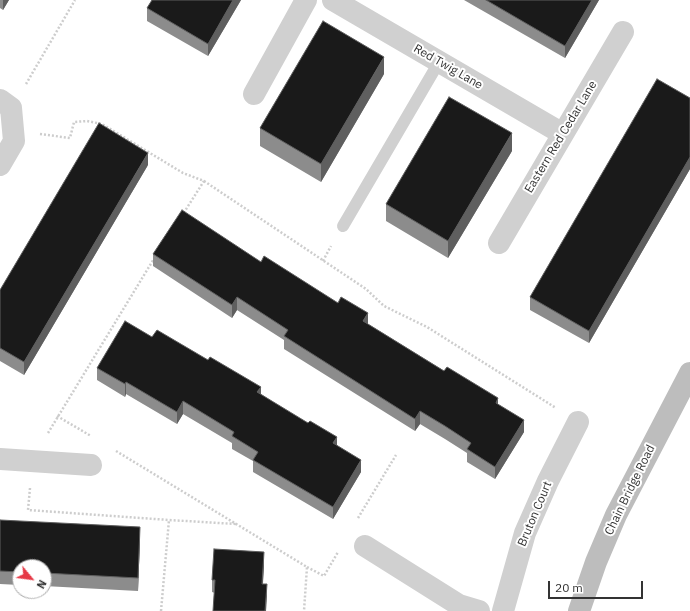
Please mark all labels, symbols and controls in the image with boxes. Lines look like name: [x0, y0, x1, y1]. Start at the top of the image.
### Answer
street label: Red Twig Lane: [411, 41, 485, 93]
street label: Eastern Red Cedar Lane: [522, 78, 600, 196]
street label: Chain Bridge Road: [602, 442, 658, 538]
street label: Bruton Court: [515, 479, 555, 549]
north arrow: [12, 559, 52, 599]
scale bar: [550, 573, 645, 599]
text: N: [34, 577, 50, 591]
text: 20 m: [555, 580, 583, 595]

